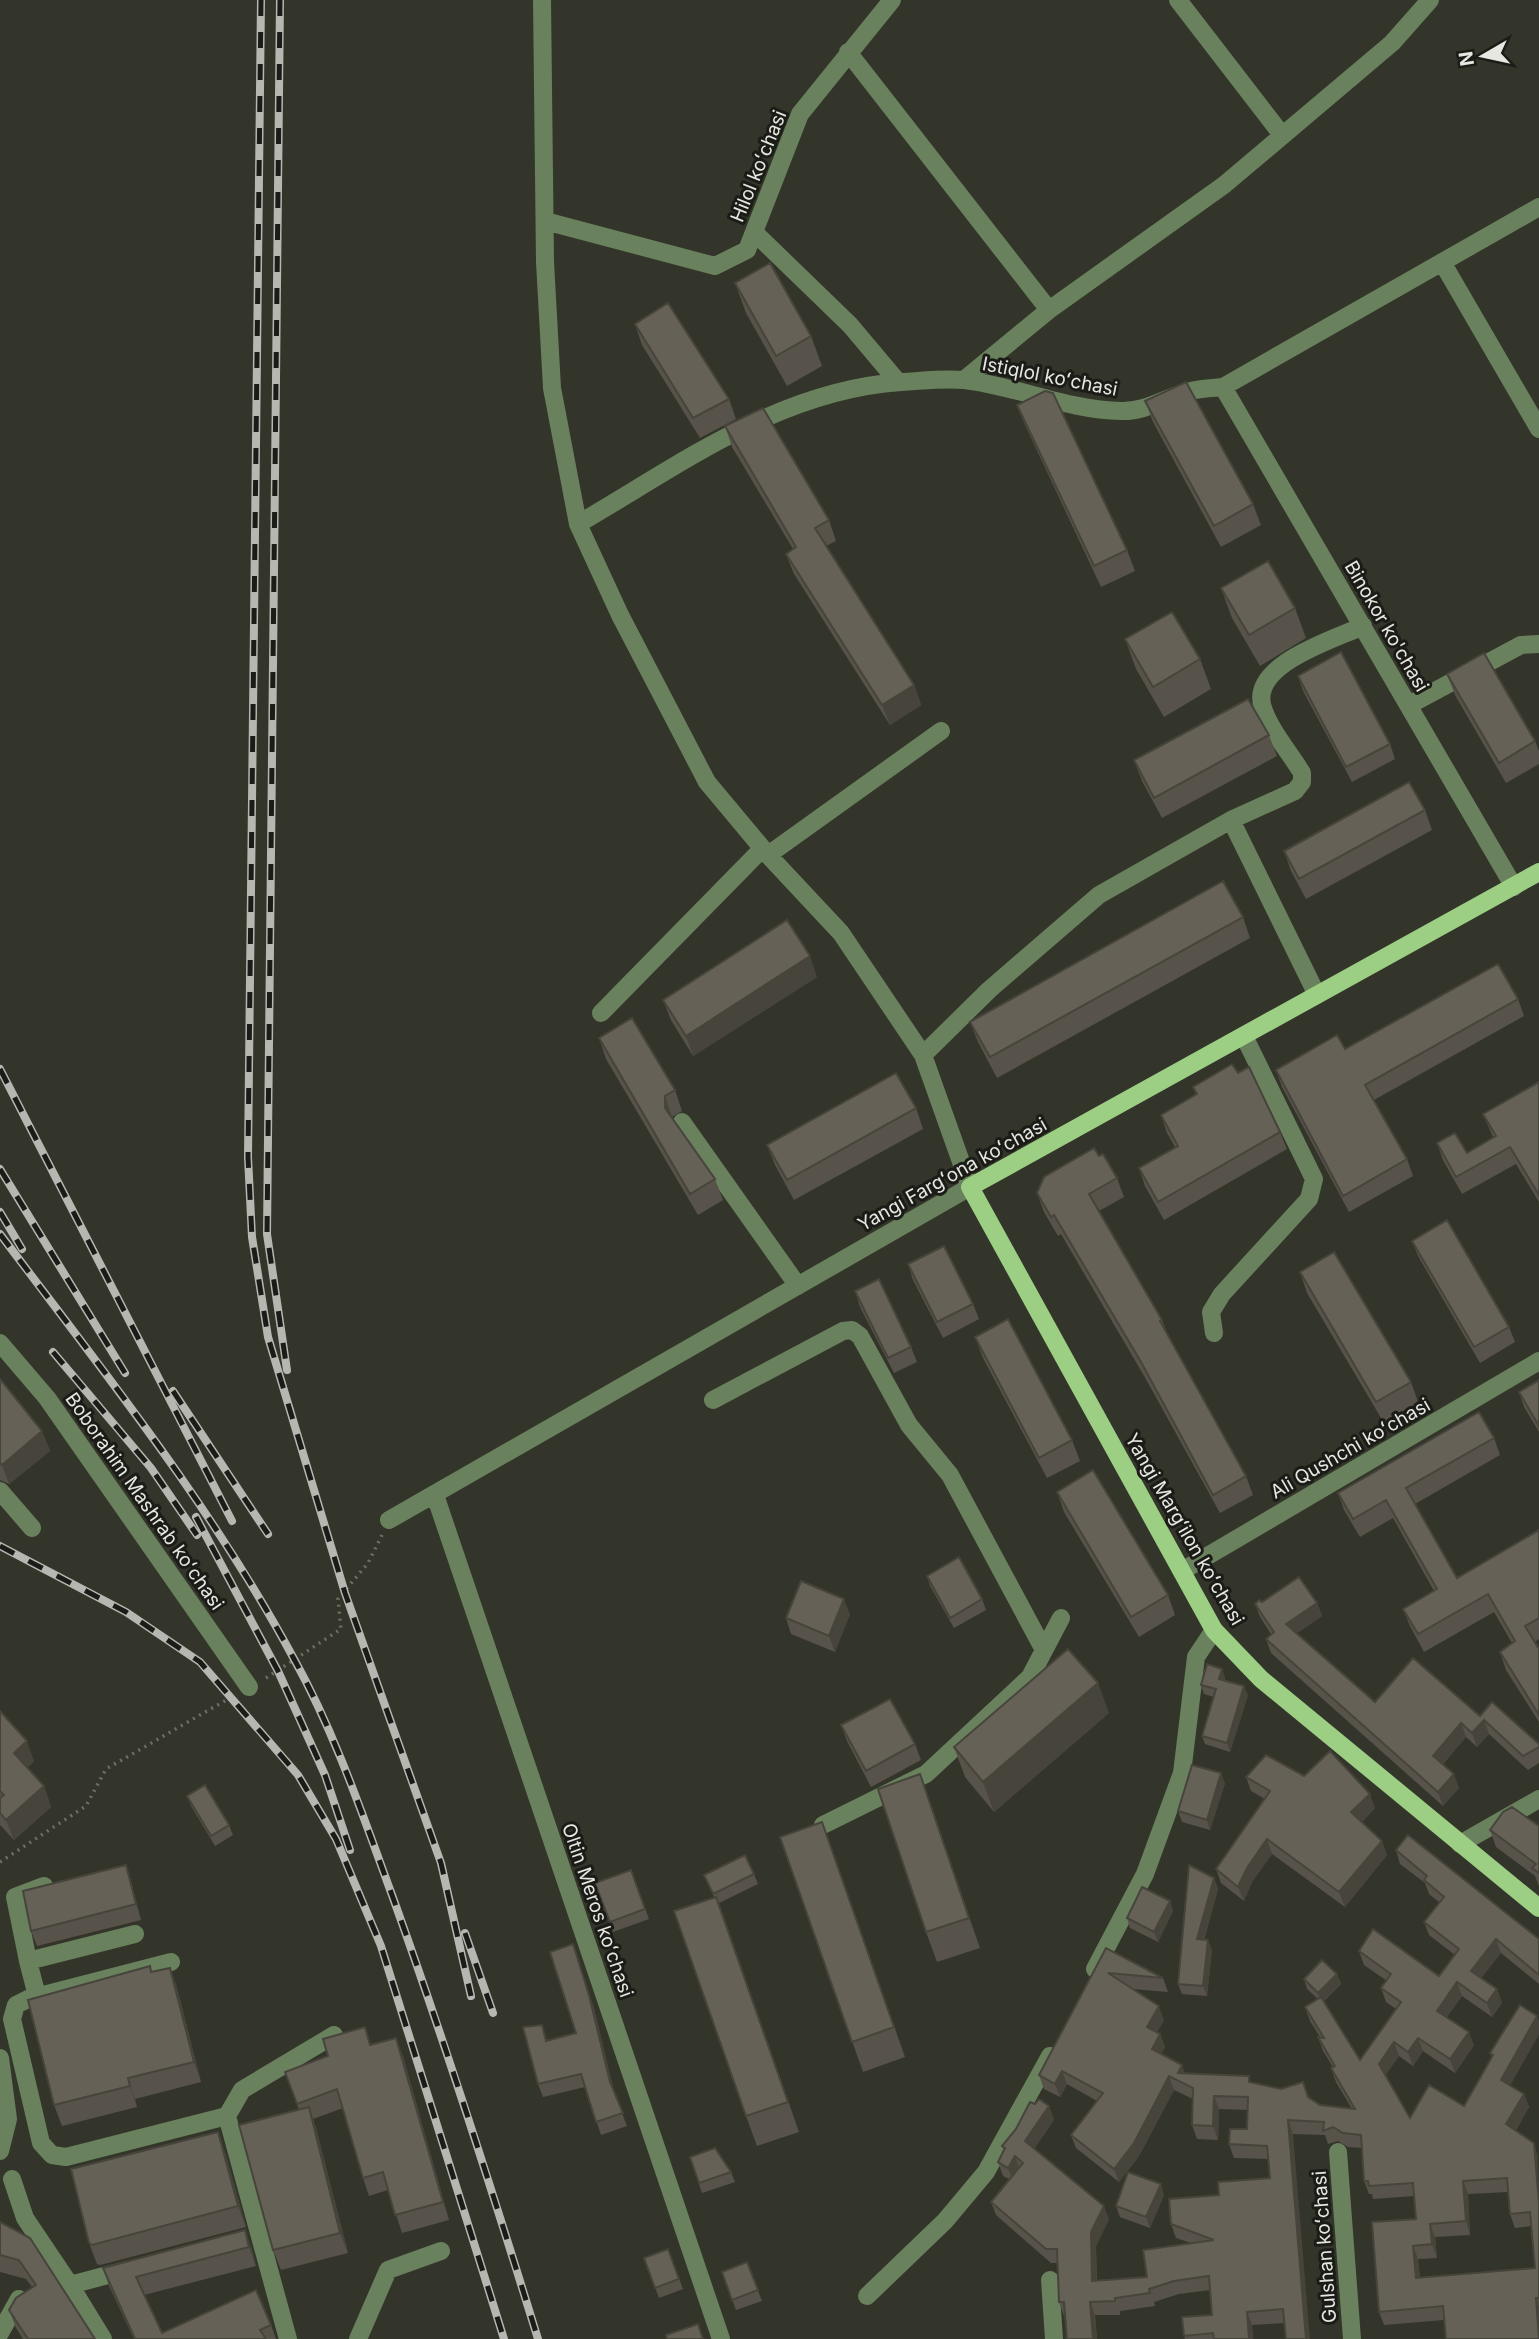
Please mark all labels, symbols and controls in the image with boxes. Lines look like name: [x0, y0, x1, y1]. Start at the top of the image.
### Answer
north arrow: [1448, 21, 1518, 91]
text: N: [1454, 50, 1479, 68]
street label: Hilol koʻchasi: [726, 107, 791, 225]
street label: Istiqlol koʻchasi: [980, 352, 1120, 401]
street label: Binokor ko'chasi: [1340, 557, 1433, 696]
street label: Yangi Fargʻona koʻchasi: [854, 1113, 1051, 1236]
street label: Boborahim Mashrab koʻchasi: [61, 1388, 229, 1614]
street label: Ali Qushchi koʻchasi: [1266, 1393, 1434, 1504]
street label: Yangi Margʻilon koʻchasi: [1120, 1429, 1249, 1629]
street label: Oltin Meros koʻchasi: [557, 1820, 638, 2000]
street label: Gulshan koʻchasi: [1308, 2170, 1341, 2324]

